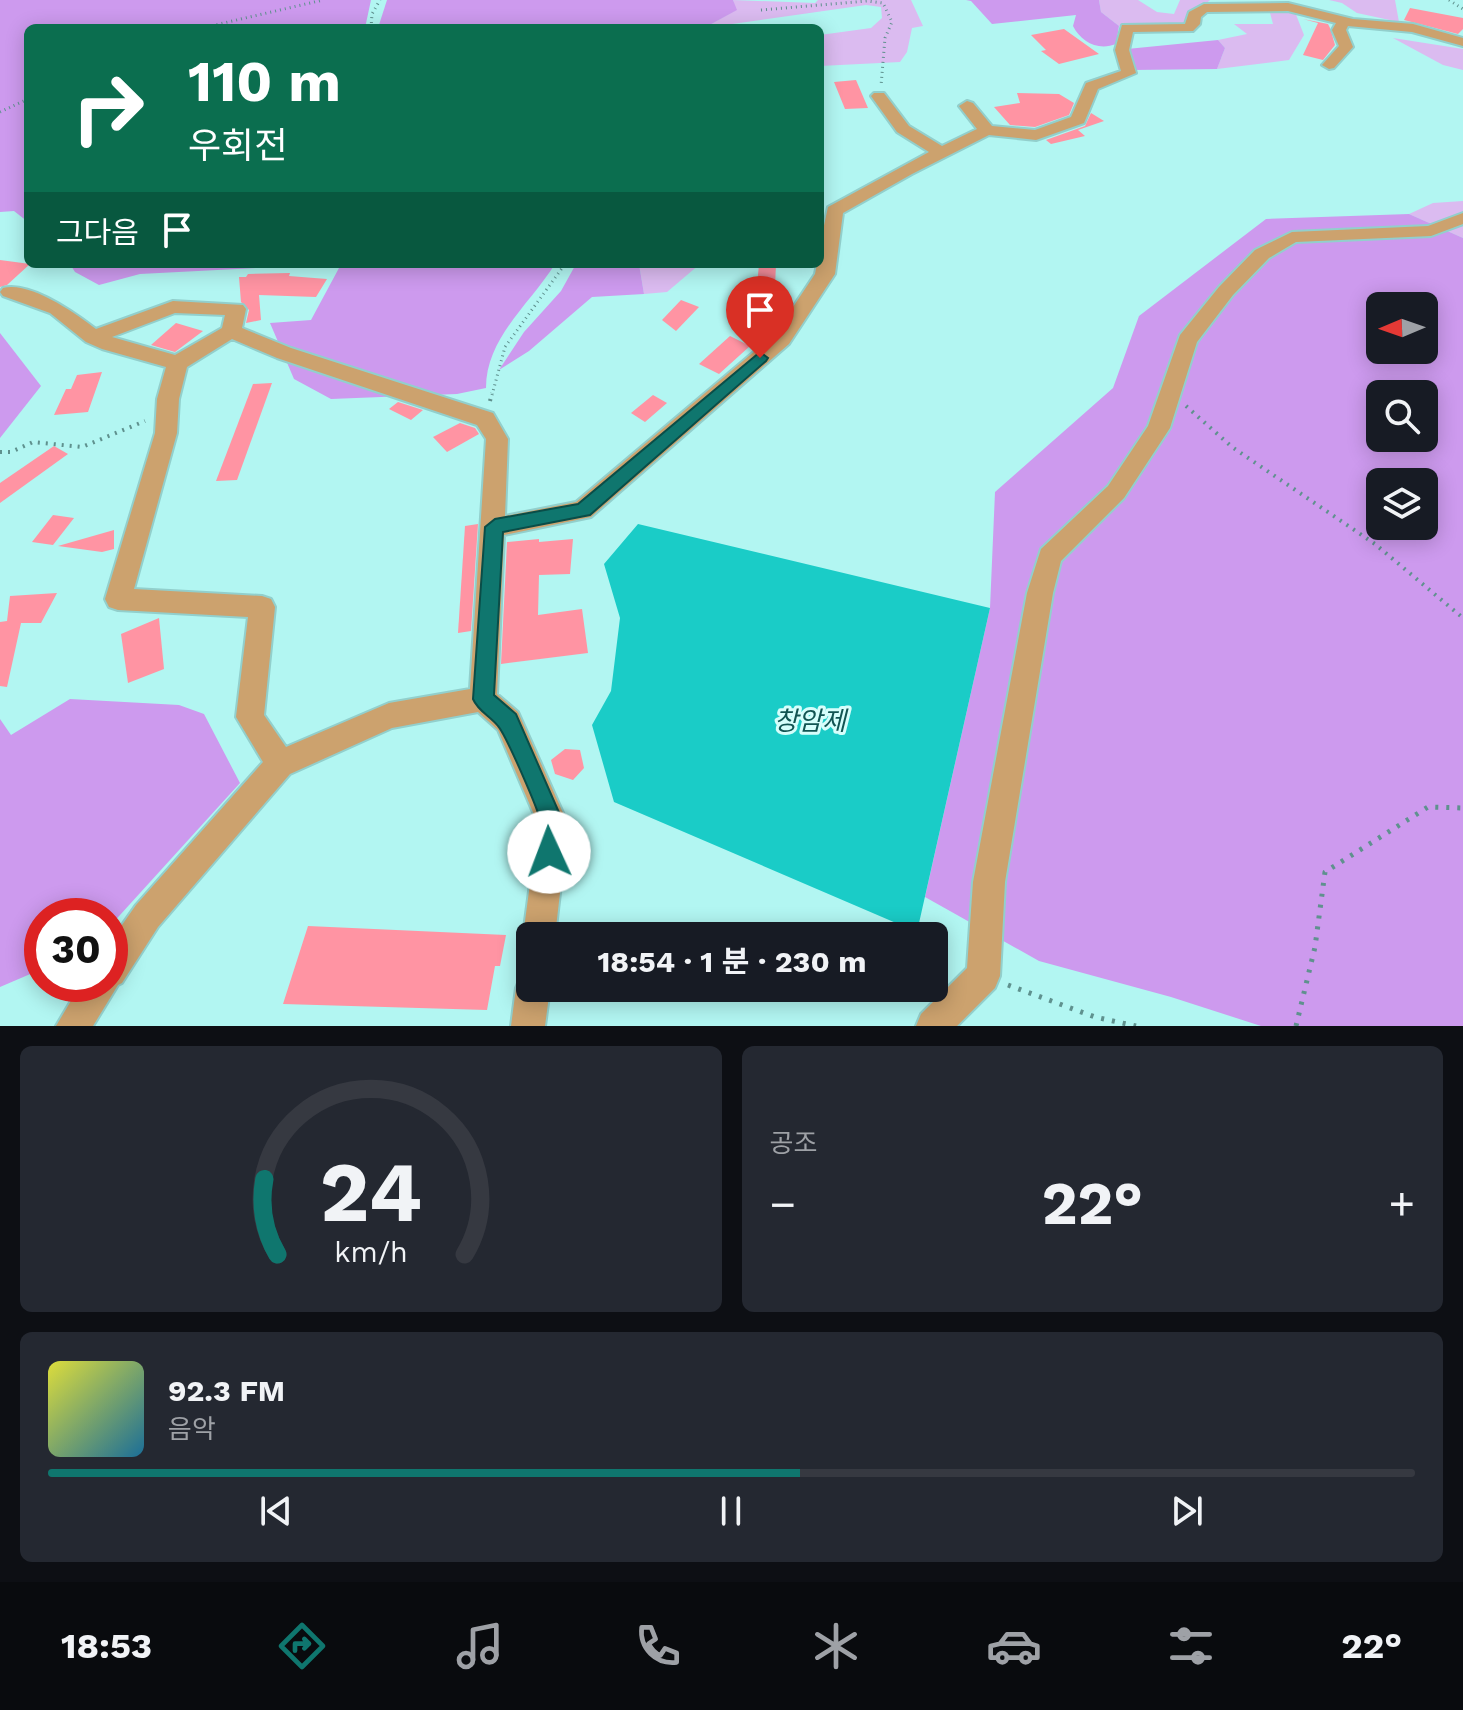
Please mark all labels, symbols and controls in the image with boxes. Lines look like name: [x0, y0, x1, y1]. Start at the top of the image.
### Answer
text: 110 m: [188, 49, 341, 115]
icon: right: [56, 56, 160, 160]
text: 우회전: [188, 125, 287, 167]
icon: arrive: [155, 208, 199, 252]
text: 그다음: [56, 215, 139, 250]
pin: [726, 276, 794, 358]
icon: arrive: [738, 288, 782, 332]
north arrow: [1366, 292, 1438, 364]
map controls: [1366, 292, 1438, 540]
button: search: [1366, 380, 1438, 452]
button: layers: [1366, 468, 1438, 540]
water label: 창암제: [774, 706, 849, 736]
position arrow: [507, 810, 591, 894]
speed limit sign: 30: [24, 898, 128, 1002]
text: 18:54 · 1 분 · 230 m: [597, 944, 867, 979]
text: 공조: [770, 1128, 817, 1158]
text: 24: [320, 1144, 422, 1241]
text: 22°: [1042, 1168, 1143, 1239]
text: −: [770, 1178, 796, 1230]
text: +: [1388, 1178, 1415, 1230]
text: km/h: [334, 1235, 408, 1269]
text: 92.3 FM: [168, 1373, 285, 1408]
text: 음악: [168, 1414, 216, 1444]
icon: previous: [254, 1489, 298, 1533]
icon: pause: [709, 1489, 753, 1533]
icon: next: [1165, 1489, 1209, 1533]
icon: directions: [274, 1618, 330, 1674]
icon: music: [452, 1618, 508, 1674]
icon: phone: [630, 1618, 686, 1674]
icon: climate: [808, 1618, 864, 1674]
icon: car: [986, 1618, 1042, 1674]
icon: filters: [1163, 1618, 1219, 1674]
text: 18:53: [61, 1625, 152, 1667]
text: 22°: [1341, 1625, 1402, 1667]

